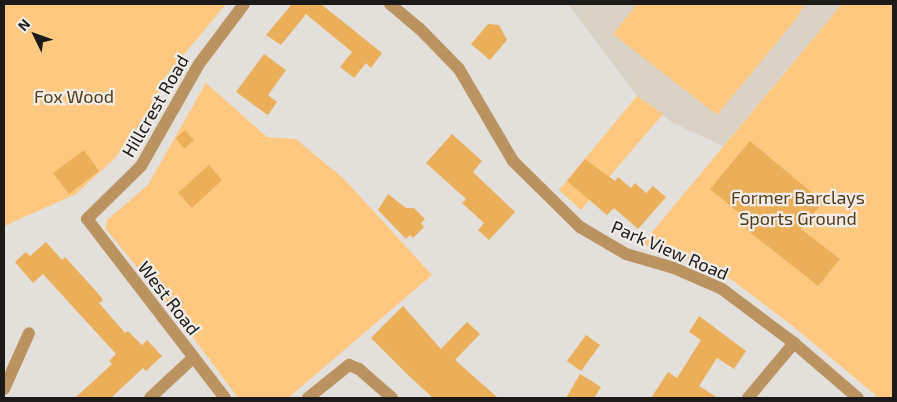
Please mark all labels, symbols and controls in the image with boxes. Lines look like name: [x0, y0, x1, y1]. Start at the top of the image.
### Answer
north arrow: [10, 10, 60, 60]
text: N: [14, 15, 33, 34]
street label: Hillcrest Road: [117, 51, 193, 161]
park label: Fox Wood: [34, 85, 114, 107]
park label: Former Barclays Sports Ground: [731, 187, 865, 230]
street label: Park View Road: [608, 215, 732, 285]
street label: West Road: [133, 257, 205, 339]

